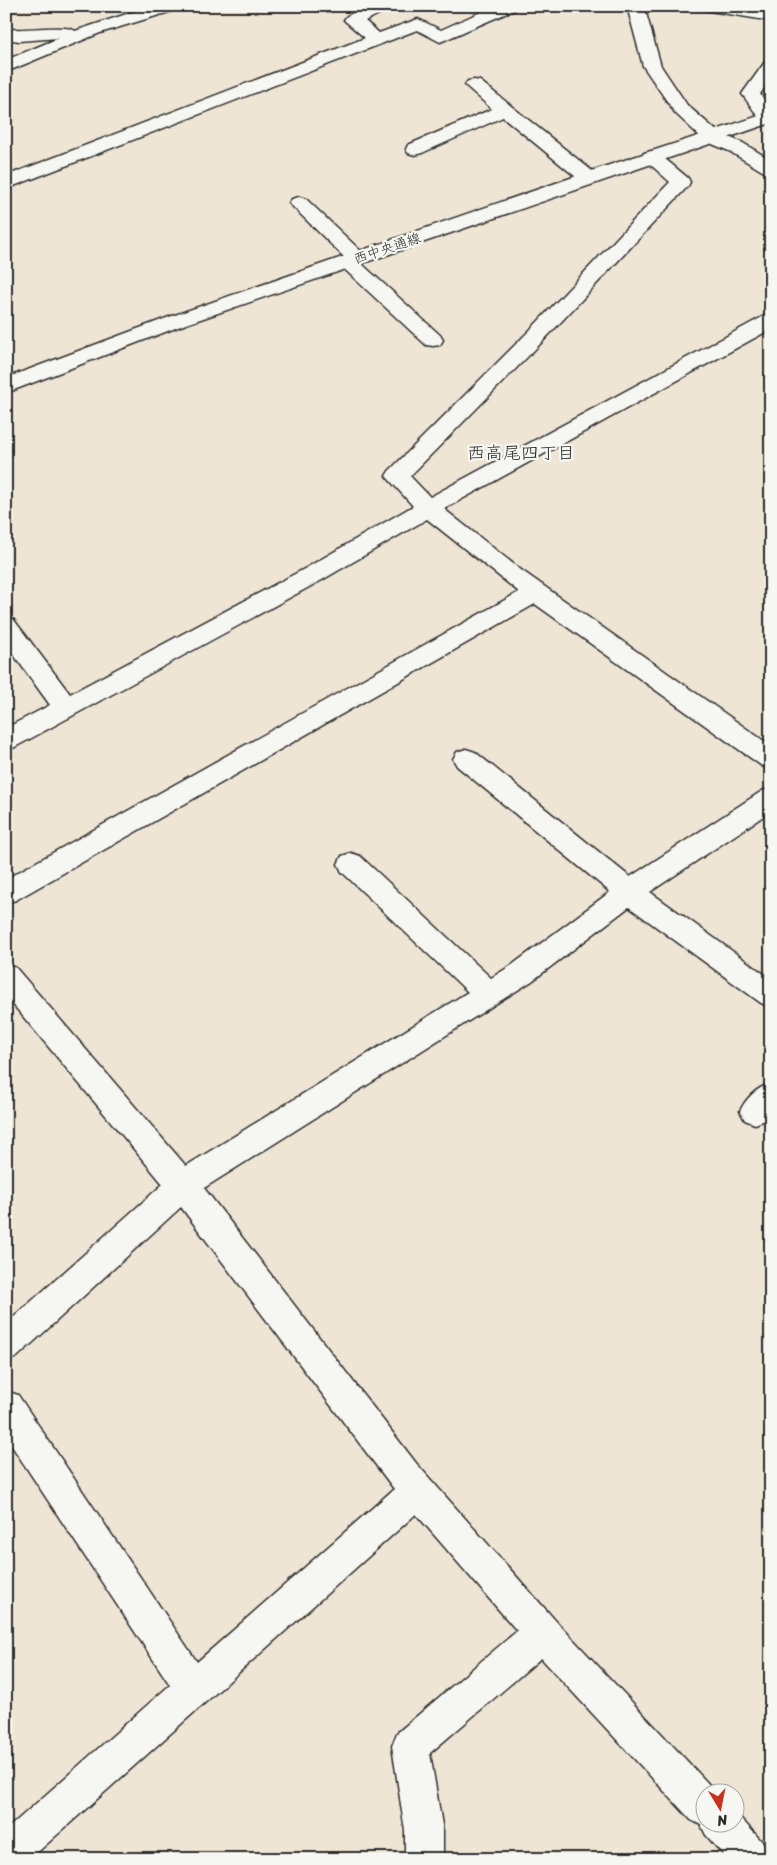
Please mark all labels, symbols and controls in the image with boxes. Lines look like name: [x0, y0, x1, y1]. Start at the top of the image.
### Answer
street label: 西中央通線: [350, 225, 424, 272]
district label: 西高尾四丁目: [467, 437, 575, 469]
north arrow: [694, 1782, 744, 1832]
text: N: [715, 1807, 730, 1834]

